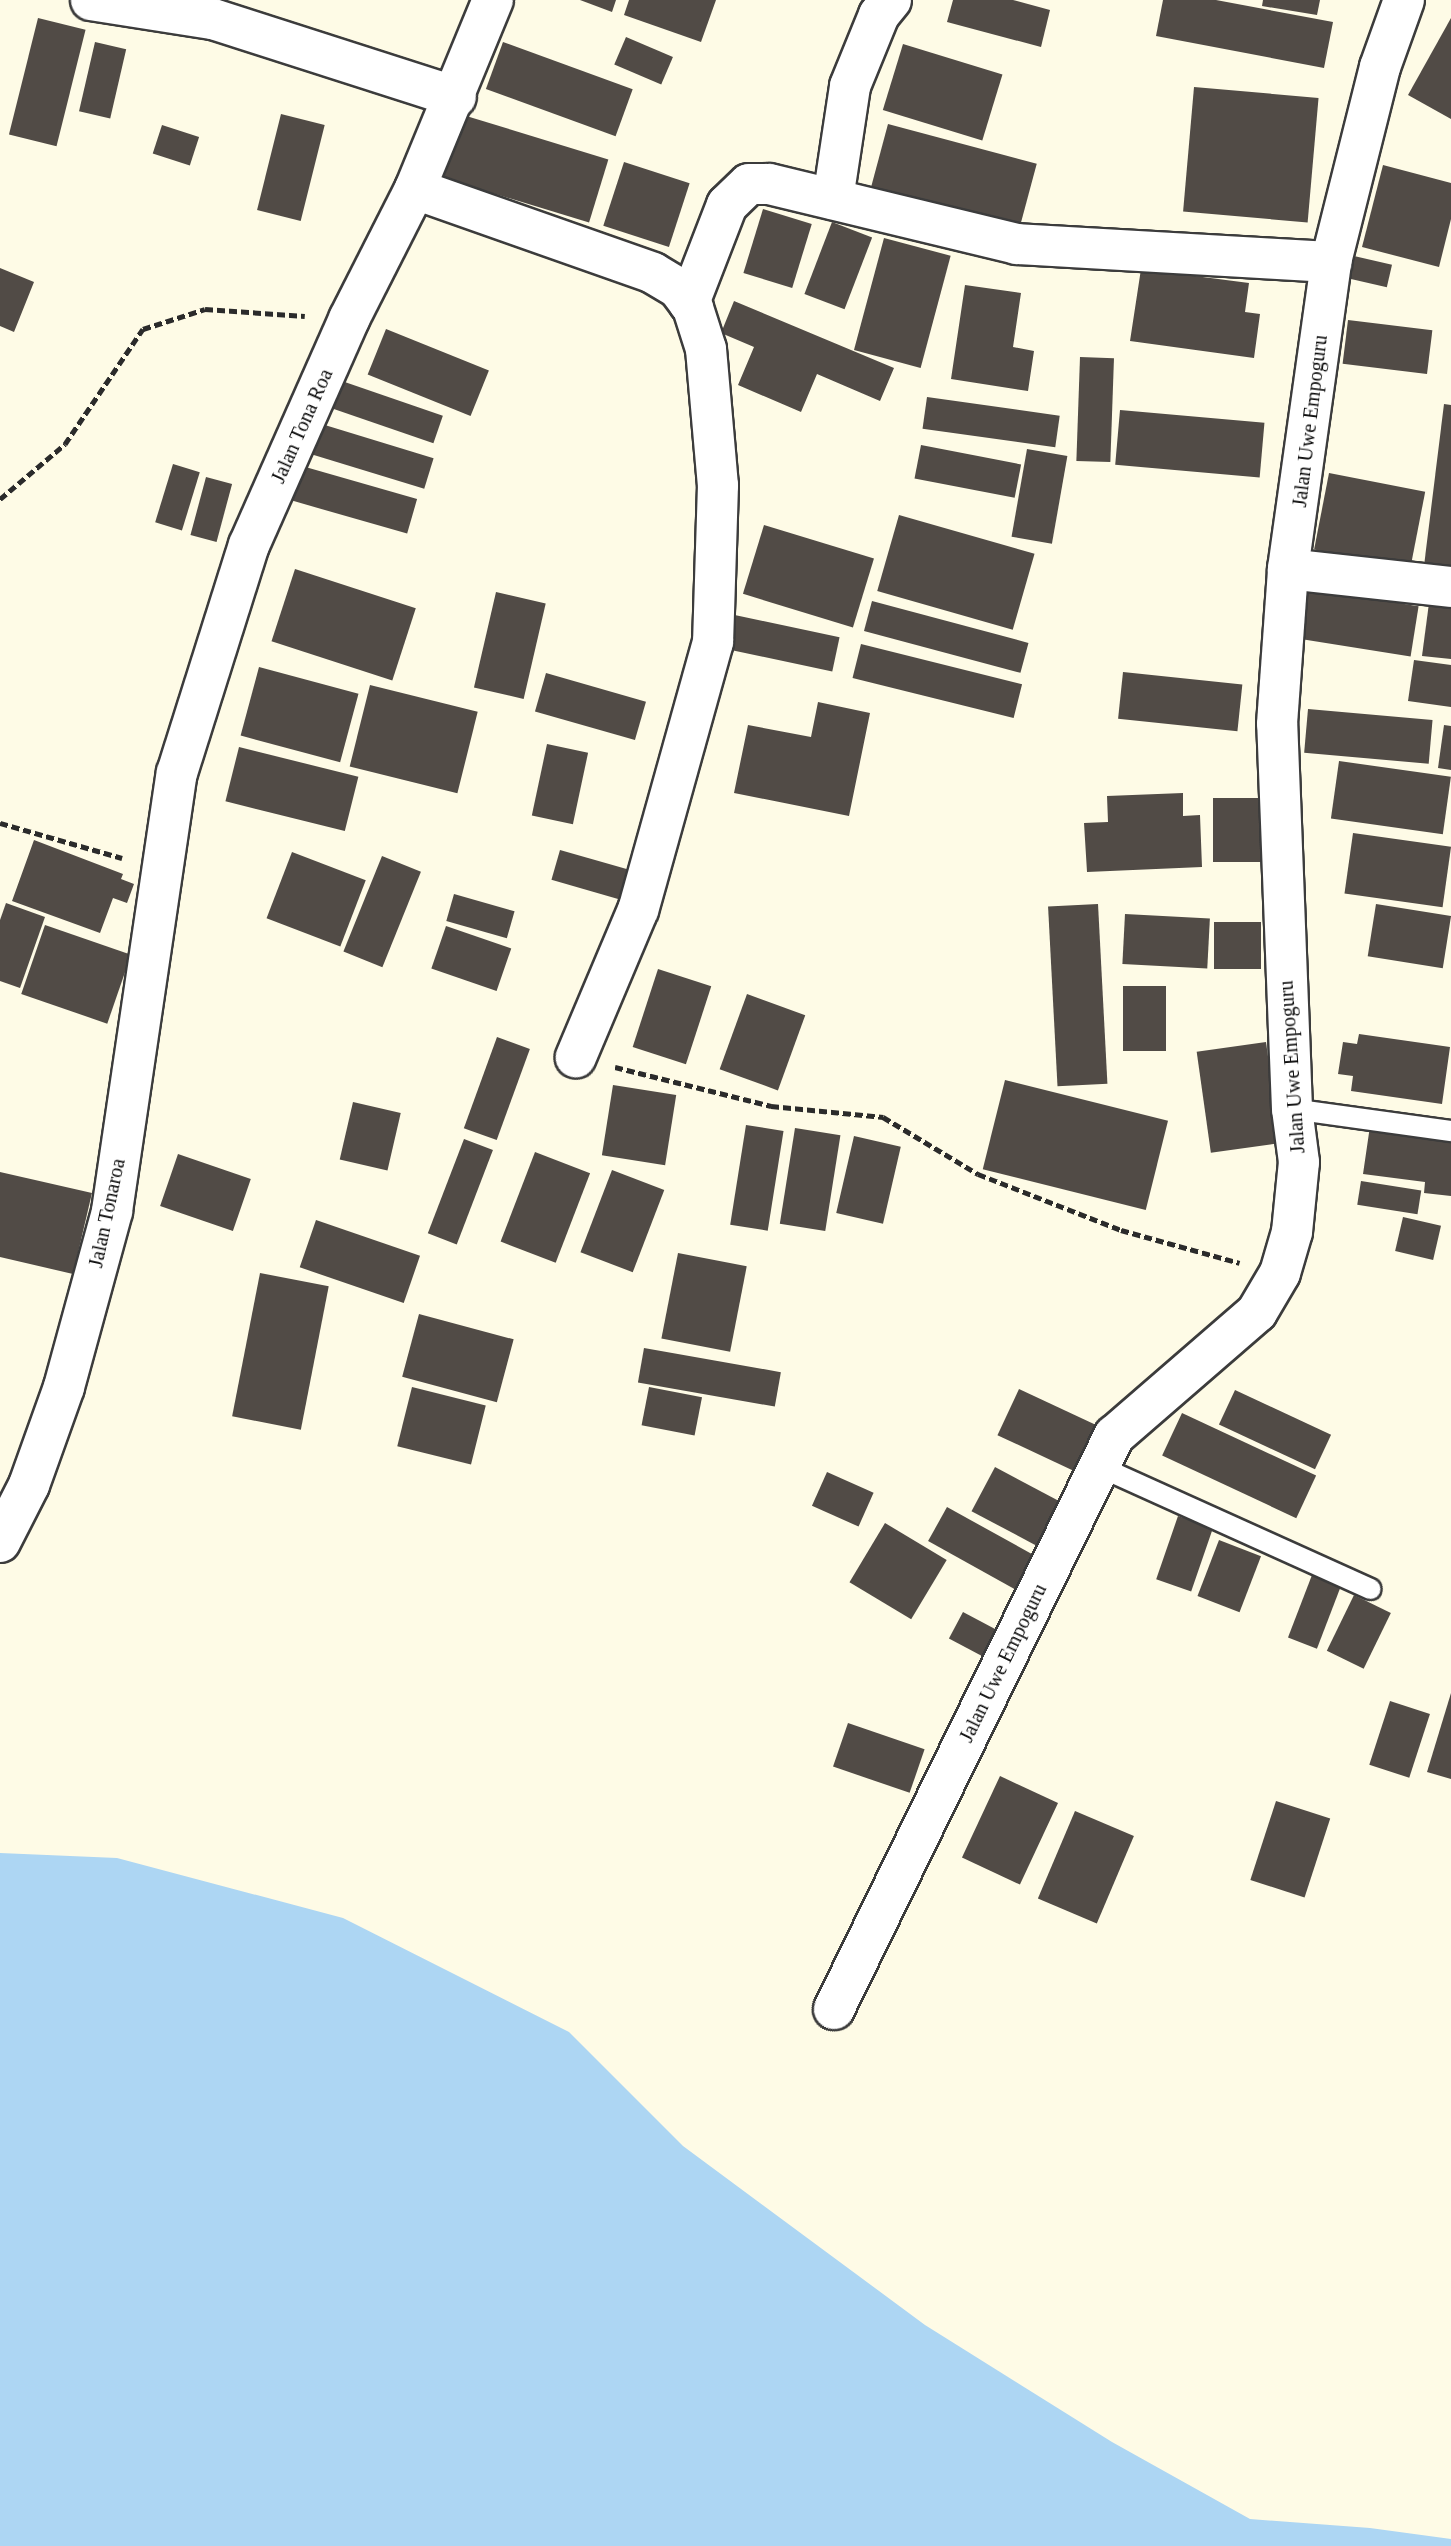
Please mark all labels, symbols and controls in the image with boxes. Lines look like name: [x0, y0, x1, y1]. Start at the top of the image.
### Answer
street label: Jalan Uwe Empoguru: [1288, 334, 1332, 508]
street label: Jalan Tona Roa: [266, 365, 338, 487]
street label: Jalan Uwe Empoguru: [1274, 980, 1310, 1154]
street label: Jalan Tonaroa: [84, 1156, 130, 1270]
street label: Jalan Uwe Empoguru: [954, 1580, 1052, 1746]

